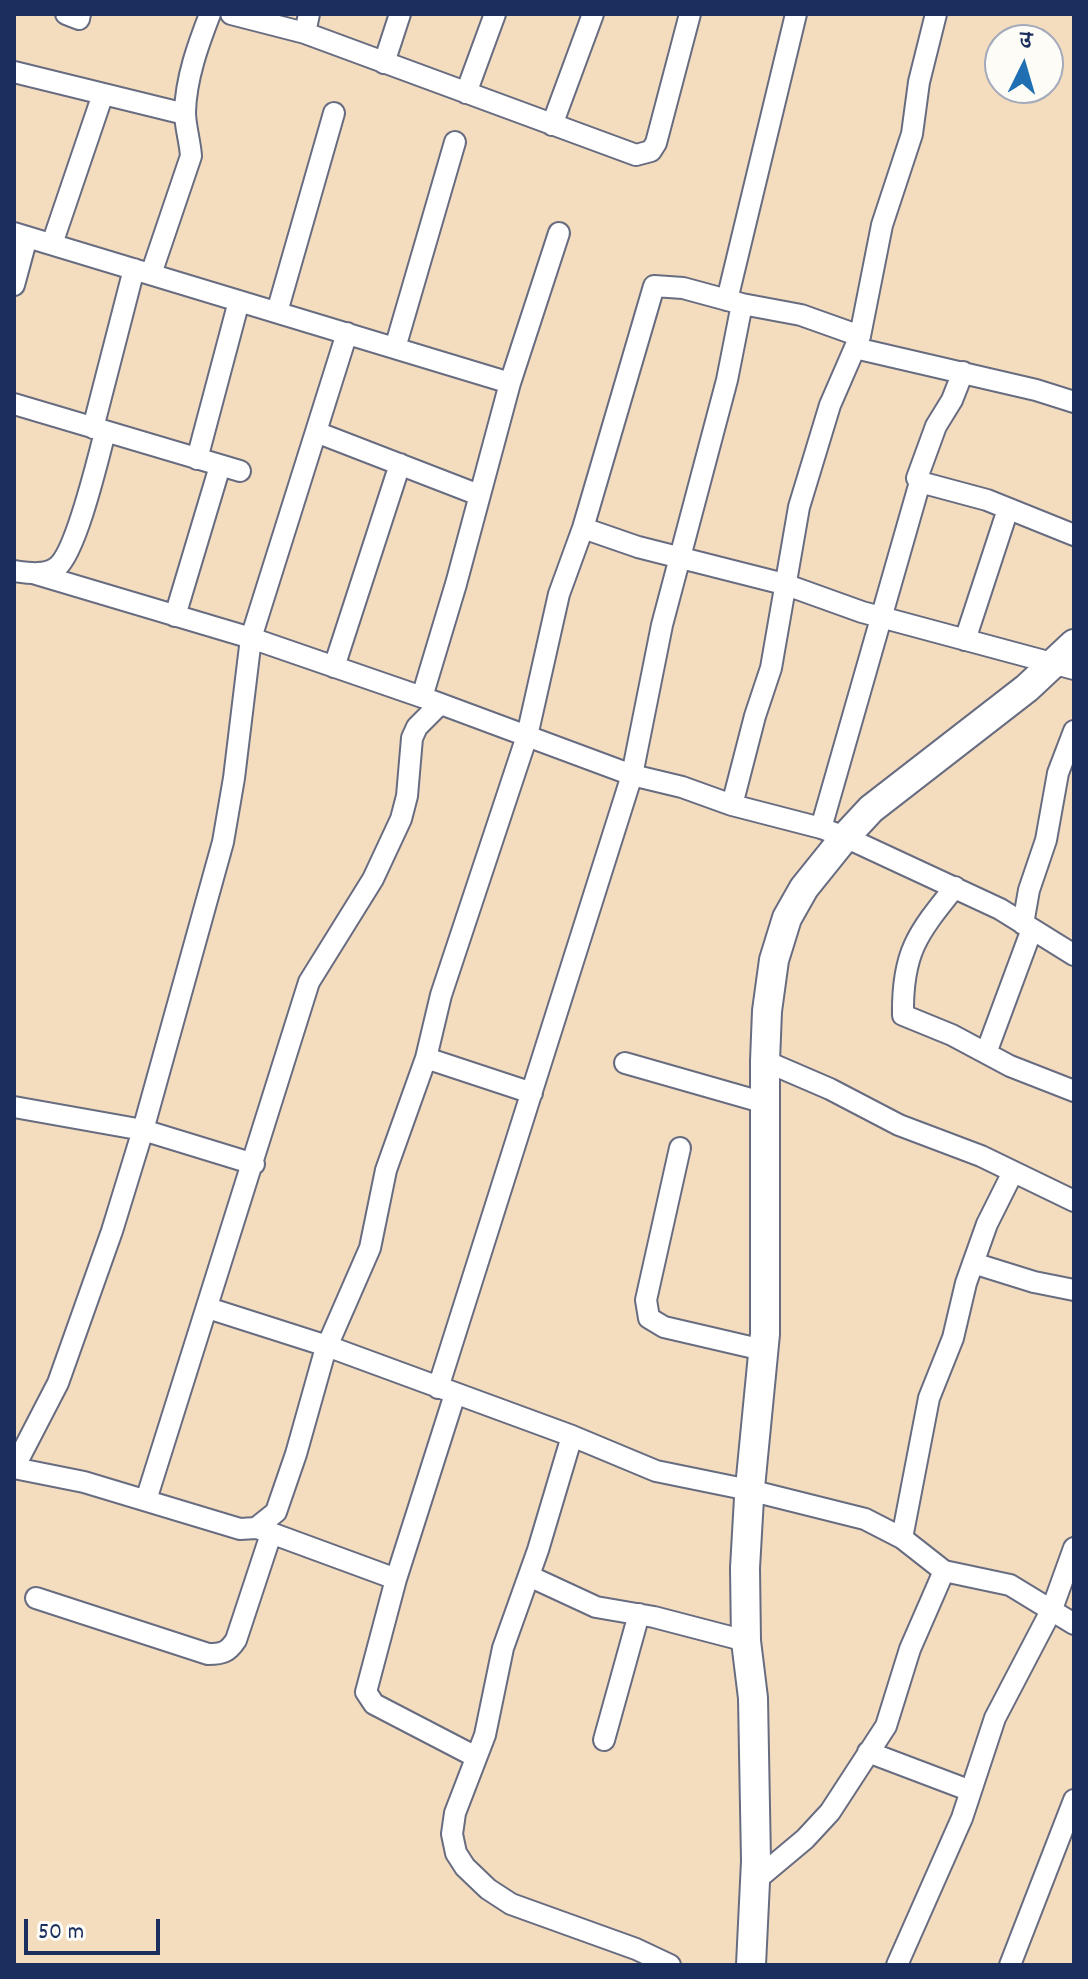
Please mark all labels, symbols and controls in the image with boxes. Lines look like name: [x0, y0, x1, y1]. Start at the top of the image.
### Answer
north arrow: [984, 24, 1064, 104]
text: उ: [1018, 26, 1034, 58]
scale bar: [28, 1903, 164, 1953]
text: 50 m: [38, 1916, 84, 1950]

